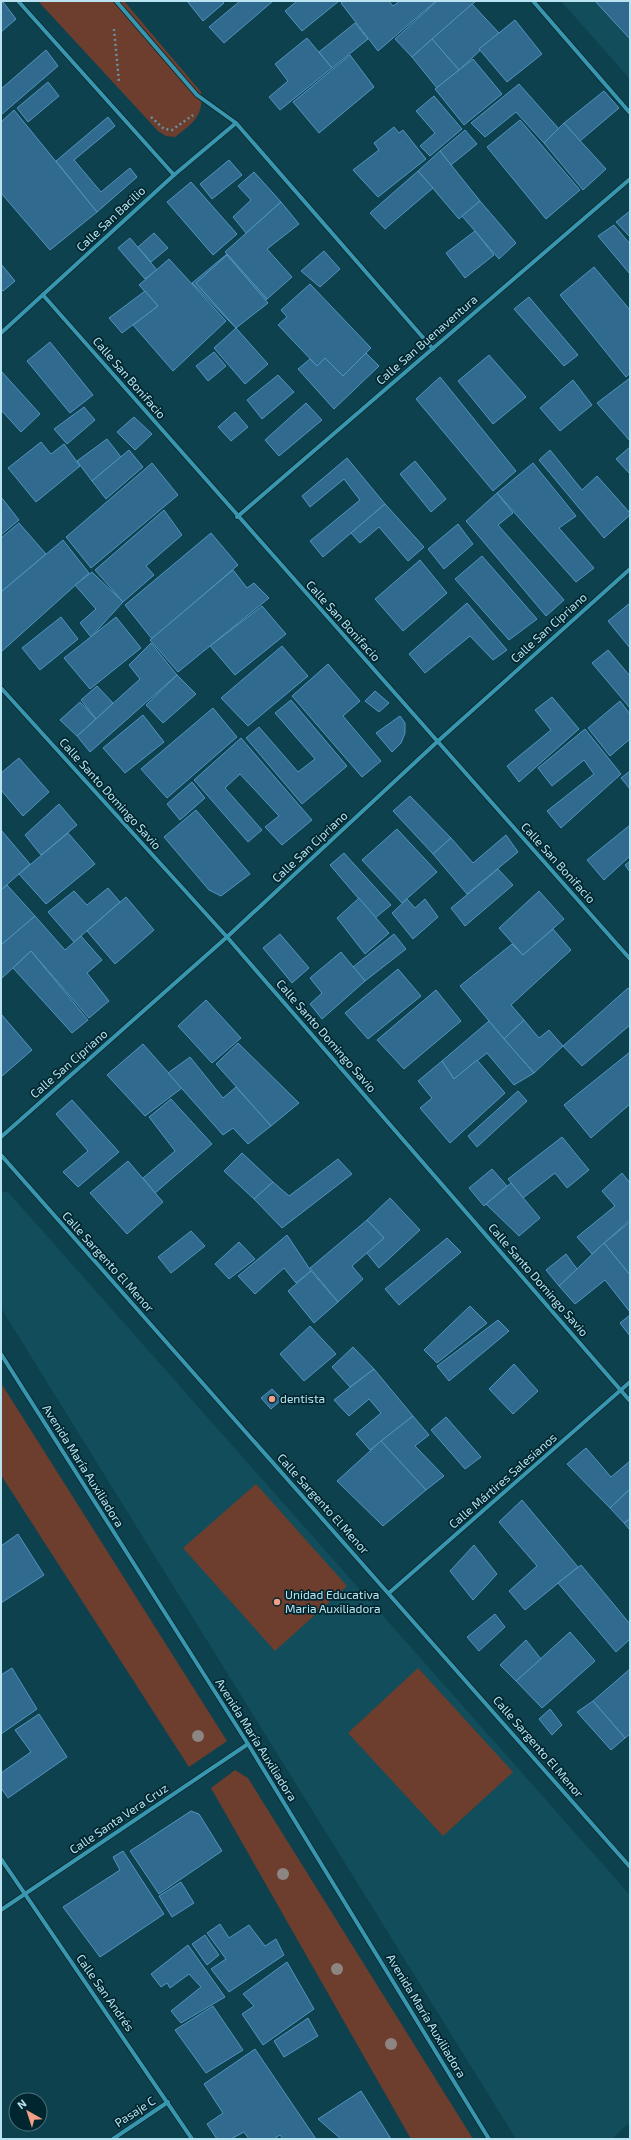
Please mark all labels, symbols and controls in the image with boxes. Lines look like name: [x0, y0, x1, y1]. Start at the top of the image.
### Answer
street label: Calle San Bacilio: [73, 183, 148, 254]
street label: Calle San Buenaventura: [373, 291, 480, 387]
street label: Calle San Bonifacio: [90, 334, 169, 421]
street label: Calle San Bonifacio: [304, 577, 384, 664]
street label: Calle San Cipriano: [507, 589, 589, 665]
street label: Calle Santo Domingo Savio: [57, 735, 165, 852]
street label: Calle San Cipriano: [269, 808, 350, 885]
street label: Calle San Bonifacio: [519, 819, 599, 906]
street label: Calle Santo Domingo Savio: [274, 976, 380, 1095]
street label: Calle San Cipriano: [27, 1026, 110, 1101]
street label: Calle Sargento El Menor: [60, 1208, 158, 1314]
street label: Calle Santo Domingo Savio: [486, 1220, 592, 1339]
place label: dentista: [280, 1391, 325, 1405]
marker: dentista: [267, 1394, 277, 1404]
street label: Avenida María Auxiliadora: [40, 1402, 127, 1529]
street label: Calle Mártires Salesianos: [446, 1430, 559, 1531]
street label: Calle Sargento El Menor: [275, 1450, 373, 1556]
place label: Unidad Educativa Maria Auxiliadora: [285, 1587, 381, 1615]
marker: Unidad Educativa Maria Auxiliadora: [272, 1597, 282, 1607]
street label: Avenida María Auxiliadora: [213, 1676, 300, 1803]
street label: Calle Sargento El Menor: [491, 1693, 587, 1800]
street label: Calle Santa Vera Cruz: [67, 1780, 170, 1856]
street label: Calle San Andrés: [74, 1951, 138, 2034]
street label: Avenida María Auxiliadora: [384, 1951, 469, 2080]
north arrow: [8, 2092, 48, 2132]
street label: Pasaje C: [112, 2093, 158, 2130]
text: N: [14, 2096, 29, 2111]

